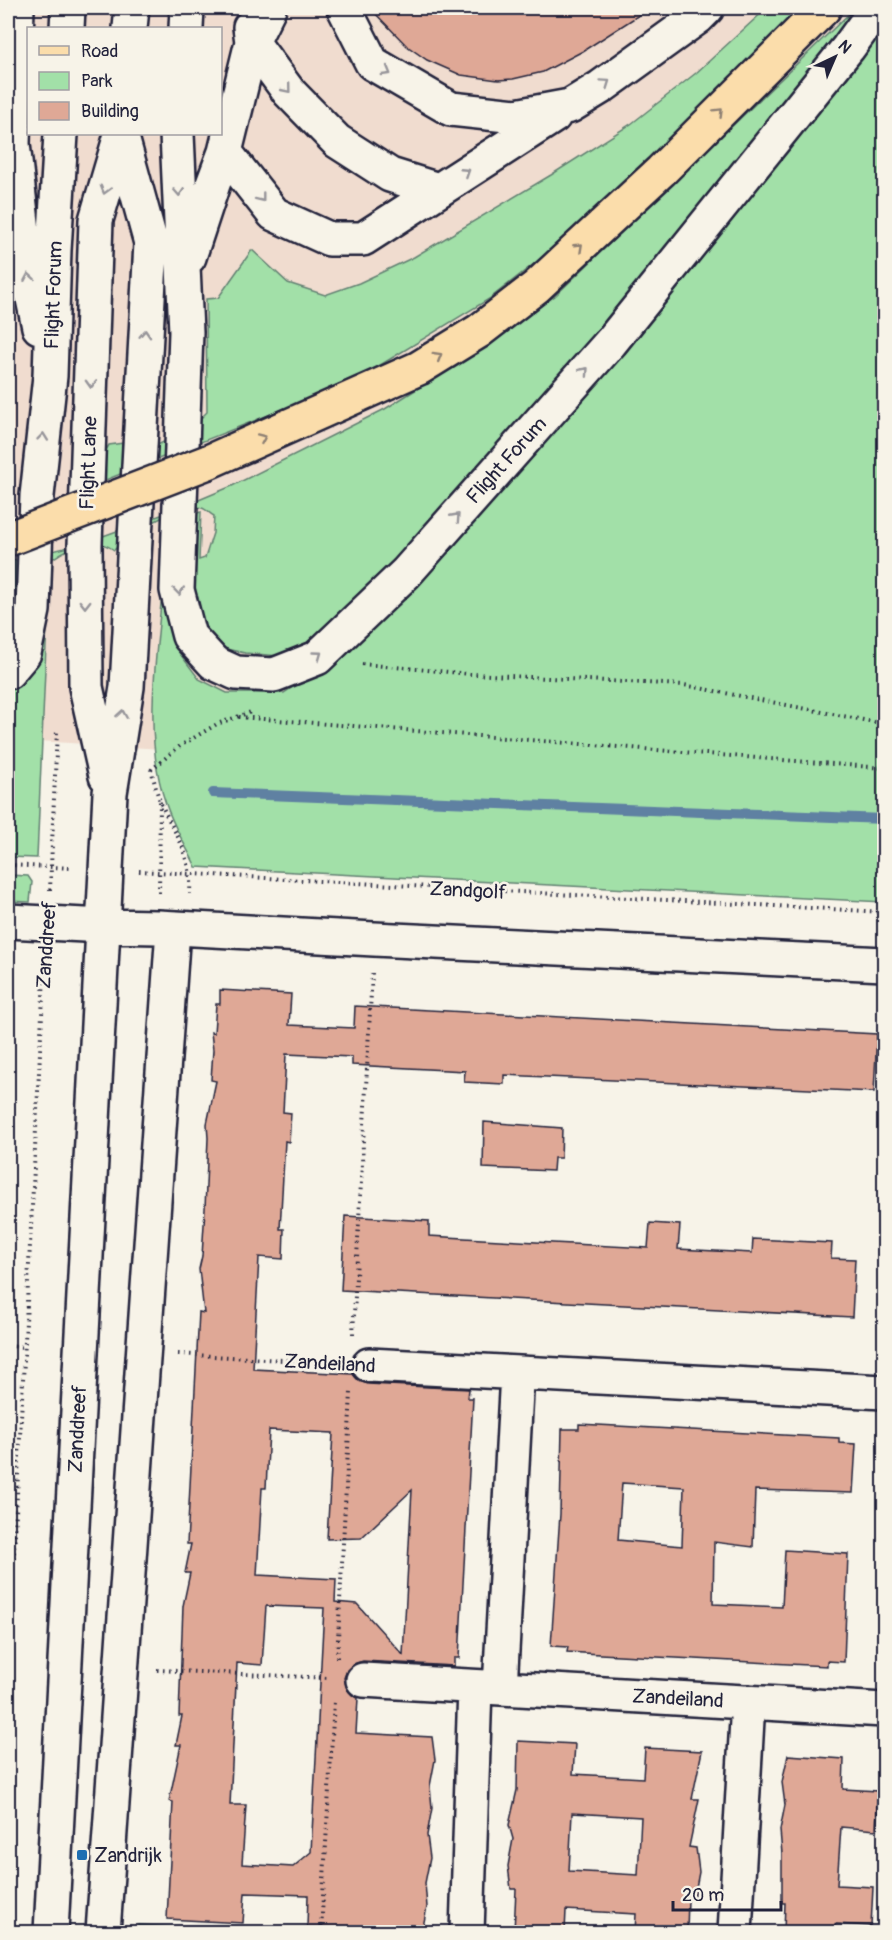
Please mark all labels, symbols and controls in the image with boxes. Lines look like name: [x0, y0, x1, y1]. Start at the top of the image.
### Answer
legend: [27, 27, 222, 135]
north arrow: [805, 27, 865, 87]
text: N: [834, 36, 856, 58]
text: Road: [81, 40, 118, 63]
one-way arrow: [381, 65, 391, 76]
text: Park: [81, 70, 113, 93]
one-way arrow: [599, 79, 610, 90]
one-way arrow: [280, 82, 291, 93]
text: Building: [81, 100, 139, 123]
one-way arrow: [712, 108, 723, 119]
one-way arrow: [459, 168, 470, 179]
one-way arrow: [100, 185, 112, 195]
one-way arrow: [172, 187, 185, 196]
one-way arrow: [254, 191, 265, 202]
street label: Flight Forum: [39, 240, 68, 350]
one-way arrow: [572, 243, 583, 254]
one-way arrow: [23, 273, 36, 283]
one-way arrow: [139, 329, 152, 338]
one-way arrow: [432, 353, 443, 364]
one-way arrow: [578, 368, 589, 378]
one-way arrow: [84, 380, 97, 389]
street label: Flight Forum: [461, 412, 552, 509]
street label: Flight Lane: [74, 416, 103, 510]
one-way arrow: [36, 433, 49, 442]
one-way arrow: [255, 433, 266, 445]
one-way arrow: [449, 513, 460, 524]
one-way arrow: [172, 586, 185, 595]
one-way arrow: [79, 599, 91, 608]
one-way arrow: [312, 651, 323, 662]
one-way arrow: [115, 710, 128, 720]
street label: Zandgolf: [429, 876, 507, 905]
street label: Zanddreef: [31, 900, 62, 990]
street label: Zandeiland: [284, 1349, 376, 1378]
street label: Zanddreef: [63, 1385, 92, 1474]
street label: Zandeiland: [632, 1684, 724, 1713]
place label: Zandrijk: [94, 1843, 163, 1868]
marker: Zandrijk: [75, 1848, 89, 1862]
scale bar: [673, 1874, 781, 1912]
text: 20 m: [682, 1884, 724, 1907]

